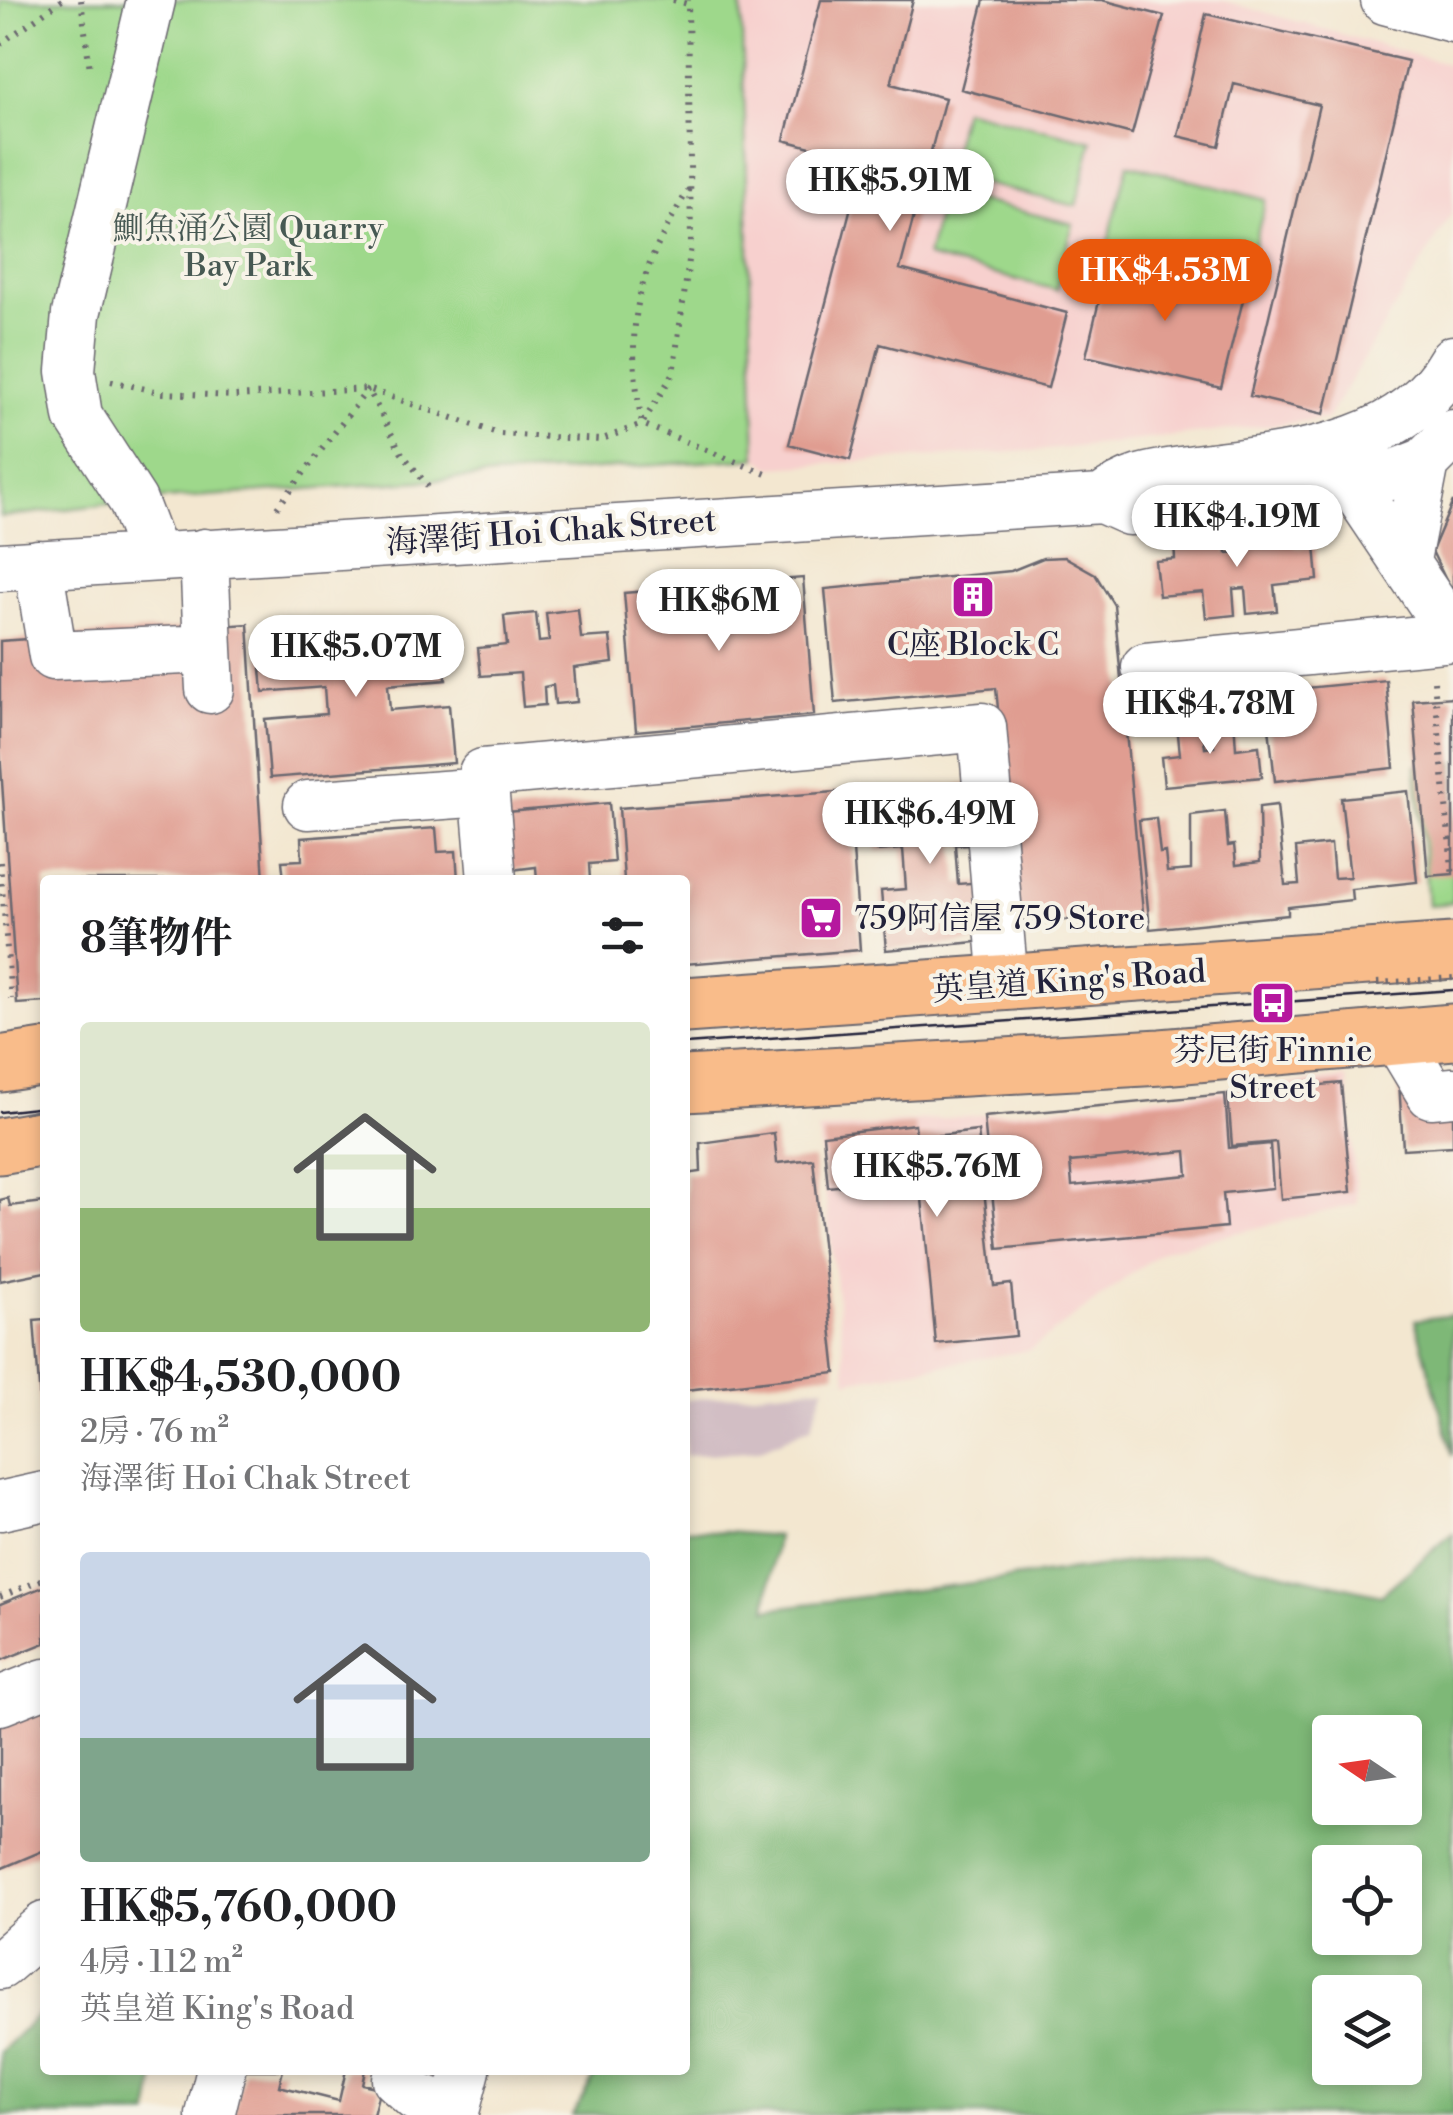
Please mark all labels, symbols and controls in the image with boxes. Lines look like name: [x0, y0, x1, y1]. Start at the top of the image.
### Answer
pin: HK$5.91M: [787, 149, 993, 234]
text: HK$5.91M: [808, 161, 972, 201]
park label: 鰂魚涌公園 Quarry Bay Park: [112, 209, 384, 286]
pin: HK$4.53M: [1062, 239, 1268, 324]
text: HK$4.53M: [1080, 251, 1250, 291]
pin: HK$4.19M: [1134, 485, 1340, 570]
text: HK$4.19M: [1154, 497, 1320, 537]
street label: 海澤街 Hoi Chak Street: [385, 501, 717, 563]
pin: HK$6M: [649, 569, 789, 654]
building icon: C座 Block C: [950, 574, 996, 620]
text: HK$6M: [658, 581, 780, 621]
pin: HK$5.07M: [253, 615, 459, 700]
place label: C座 Block C: [887, 625, 1059, 665]
text: HK$5.07M: [270, 627, 442, 667]
pin: HK$4.78M: [1107, 672, 1313, 757]
text: HK$4.78M: [1125, 684, 1295, 724]
pin: HK$6.49M: [827, 782, 1033, 867]
text: HK$6.49M: [844, 794, 1016, 834]
supermarket icon: 759阿信屋 759 Store: [798, 895, 844, 941]
place label: 759阿信屋 759 Store: [854, 899, 1145, 939]
icon: filters: [595, 908, 650, 963]
text: 8筆物件: [80, 913, 233, 966]
street label: 英皇道 King's Road: [931, 951, 1207, 1011]
bus stop icon: 芬尼街 Finnie Street: [1250, 980, 1296, 1026]
place label: 芬尼街 Finnie Street: [1174, 1031, 1372, 1108]
icon: home: [275, 1087, 455, 1267]
pin: HK$5.76M: [834, 1135, 1040, 1220]
text: HK$5.76M: [853, 1147, 1021, 1187]
text: HK$4,530,000: [80, 1352, 401, 1405]
text: 2房 · 76 m²: [80, 1412, 229, 1452]
text: 海澤街 Hoi Chak Street: [80, 1459, 411, 1499]
icon: home: [275, 1617, 455, 1797]
north arrow: [1312, 1715, 1422, 1825]
map controls: [1312, 1715, 1422, 2085]
button: locate: [1312, 1845, 1422, 1955]
text: HK$5,760,000: [80, 1882, 397, 1935]
text: 4房 · 112 m²: [80, 1942, 243, 1982]
button: layers: [1312, 1975, 1422, 2085]
text: 英皇道 King's Road: [80, 1989, 354, 2029]

